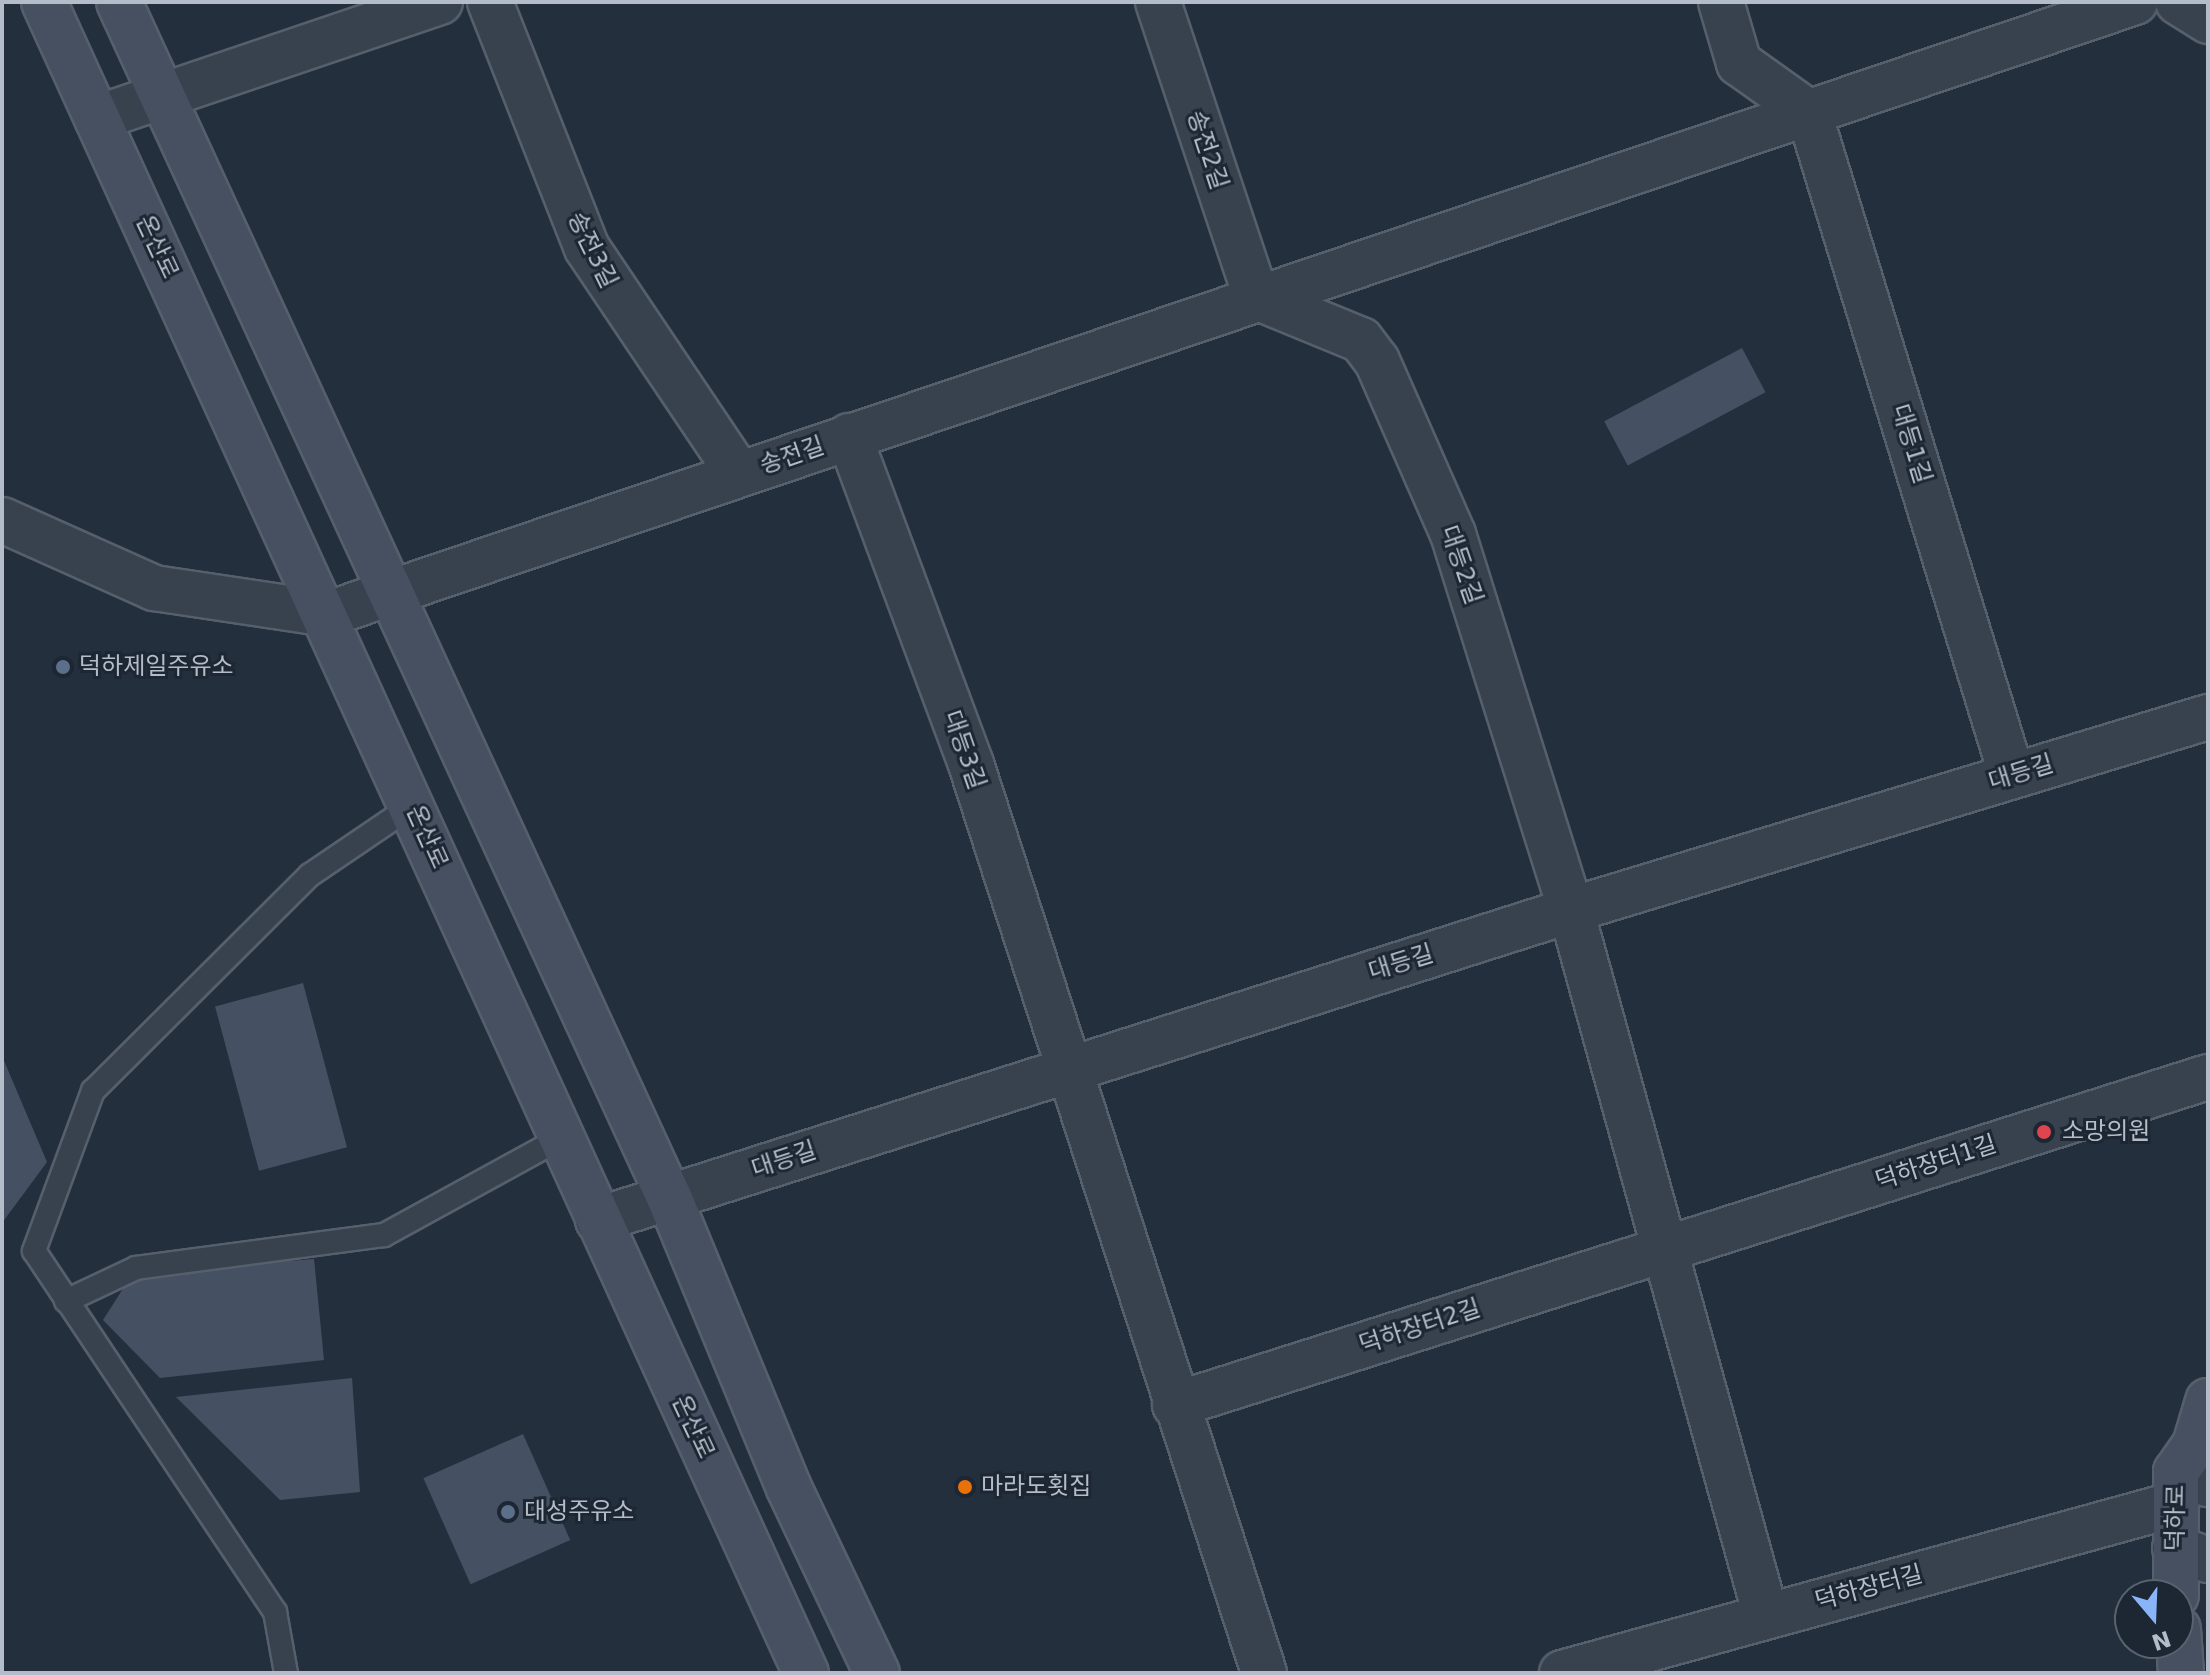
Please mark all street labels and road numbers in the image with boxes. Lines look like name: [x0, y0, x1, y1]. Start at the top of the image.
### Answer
street label: 송전2길: [1181, 107, 1233, 193]
street label: 송전3길: [561, 207, 623, 293]
street label: 온산로: [130, 211, 184, 283]
street label: 대등1길: [1885, 401, 1937, 487]
street label: 송전길: [756, 432, 828, 480]
street label: 대등2길: [1434, 522, 1488, 608]
street label: 대등3길: [937, 707, 991, 793]
street label: 대등길: [1985, 750, 2057, 796]
street label: 온산로: [400, 801, 454, 873]
street label: 대등길: [1365, 940, 1437, 986]
street label: 덕하장터1길: [1872, 1130, 2000, 1196]
street label: 대등길: [748, 1136, 820, 1184]
street label: 덕하장터2길: [1356, 1294, 1484, 1360]
street label: 온산로: [666, 1391, 720, 1463]
street label: 덕하로: [2161, 1485, 2191, 1551]
street label: 덕하장터길: [1812, 1560, 1926, 1616]

